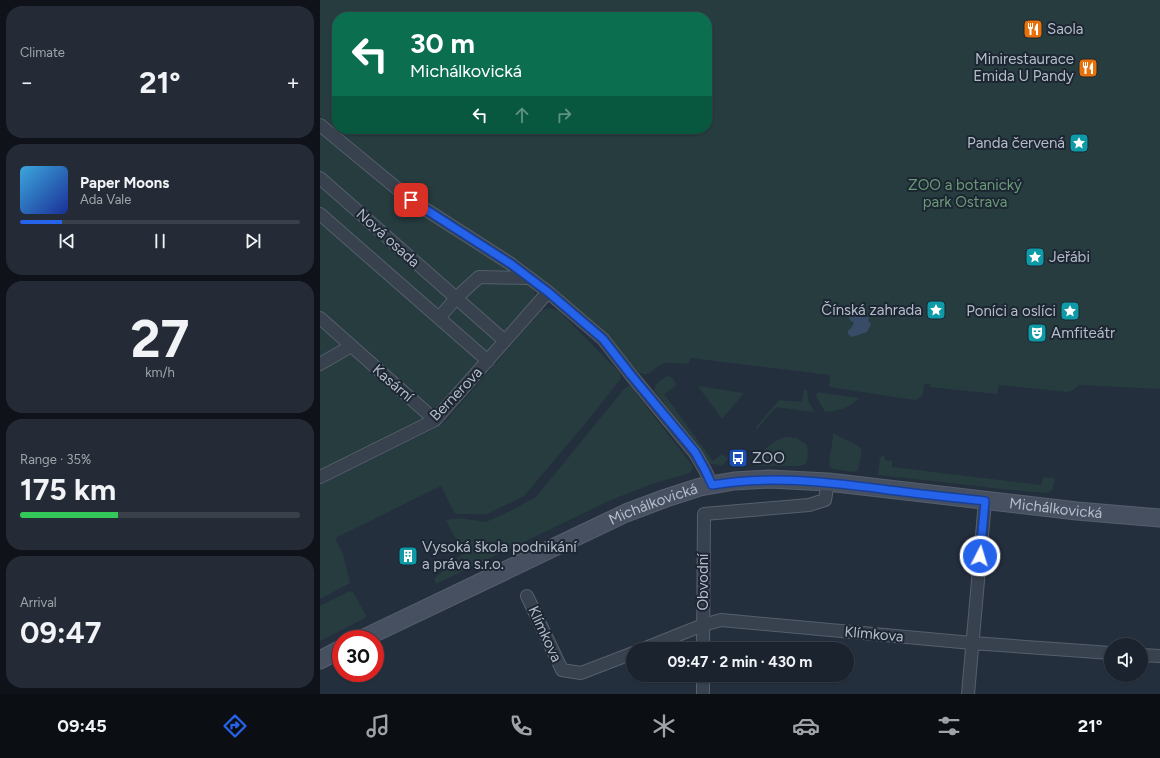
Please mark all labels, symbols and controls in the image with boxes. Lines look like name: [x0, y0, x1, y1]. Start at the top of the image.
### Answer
restaurant icon: Saola: [1022, 18, 1044, 40]
place label: Saola: [1047, 20, 1084, 38]
text: 30 m: [410, 26, 475, 60]
icon: left: [344, 28, 396, 80]
text: Climate: [20, 45, 65, 60]
place label: Minirestaurace Emida U Pandy: [973, 50, 1074, 85]
restaurant icon: Minirestaurace Emida U Pandy: [1077, 57, 1099, 79]
text: Michálkovická: [410, 60, 522, 82]
text: 21°: [139, 64, 181, 101]
text: −: [20, 69, 34, 96]
text: +: [286, 69, 300, 96]
icon: left: [469, 104, 491, 126]
icon: ahead: [511, 104, 533, 126]
icon: right: [553, 104, 575, 126]
place icon: Panda červená: [1068, 132, 1090, 154]
place label: Panda červená: [967, 134, 1065, 152]
text: Paper Moons: [80, 174, 169, 192]
park label: ZOO a botanický park Ostrava: [908, 176, 1022, 211]
pin: [394, 183, 428, 217]
icon: arrive: [400, 189, 422, 211]
text: Ada Vale: [80, 192, 131, 207]
street label: Nová osada: [353, 205, 423, 271]
icon: previous: [56, 230, 78, 252]
icon: pause: [149, 230, 171, 252]
icon: next: [242, 230, 264, 252]
place icon: Jeřábi: [1024, 246, 1046, 268]
place label: Jeřábi: [1049, 248, 1090, 266]
place icon: Čínská zahrada: [925, 299, 947, 321]
place icon: Poníci a oslíci: [1059, 300, 1081, 322]
place label: Čínská zahrada: [821, 301, 922, 319]
place label: Poníci a oslíci: [966, 302, 1056, 320]
text: 27: [130, 308, 190, 370]
theatre icon: Amfiteátr: [1026, 322, 1048, 344]
place label: Amfiteátr: [1051, 324, 1115, 342]
street label: Kasární: [369, 360, 418, 407]
street label: Bernerova: [426, 363, 486, 425]
text: km/h: [145, 365, 175, 380]
bus stop icon: ZOO: [727, 447, 749, 469]
place label: ZOO: [752, 449, 785, 467]
text: Range · 35%: [20, 452, 91, 467]
text: 175 km: [20, 471, 116, 508]
street label: Michálkovická: [606, 479, 700, 529]
street label: Michálkovická: [1008, 494, 1103, 522]
position arrow: [959, 535, 1001, 577]
place label: Vysoká škola podnikání a práva s.r.o.: [422, 538, 578, 573]
building icon: Vysoká škola podnikání a práva s.r.o.: [397, 545, 419, 567]
street label: Obvodní: [694, 552, 712, 611]
text: Arrival: [20, 595, 57, 610]
street label: Klímkova: [524, 603, 566, 665]
text: 09:47: [20, 614, 102, 651]
street label: Klímkova: [844, 622, 904, 646]
speed limit sign: 30: [332, 630, 384, 682]
map controls: [1104, 638, 1148, 682]
button: sound: [1104, 638, 1148, 682]
text: 09:47 · 2 min · 430 m: [668, 653, 812, 671]
icon: directions: [221, 712, 249, 740]
icon: music: [364, 712, 392, 740]
icon: phone: [507, 712, 535, 740]
icon: climate: [650, 712, 678, 740]
icon: car: [792, 712, 820, 740]
icon: filters: [935, 712, 963, 740]
text: 09:45: [57, 715, 107, 737]
text: 21°: [1078, 715, 1103, 737]

